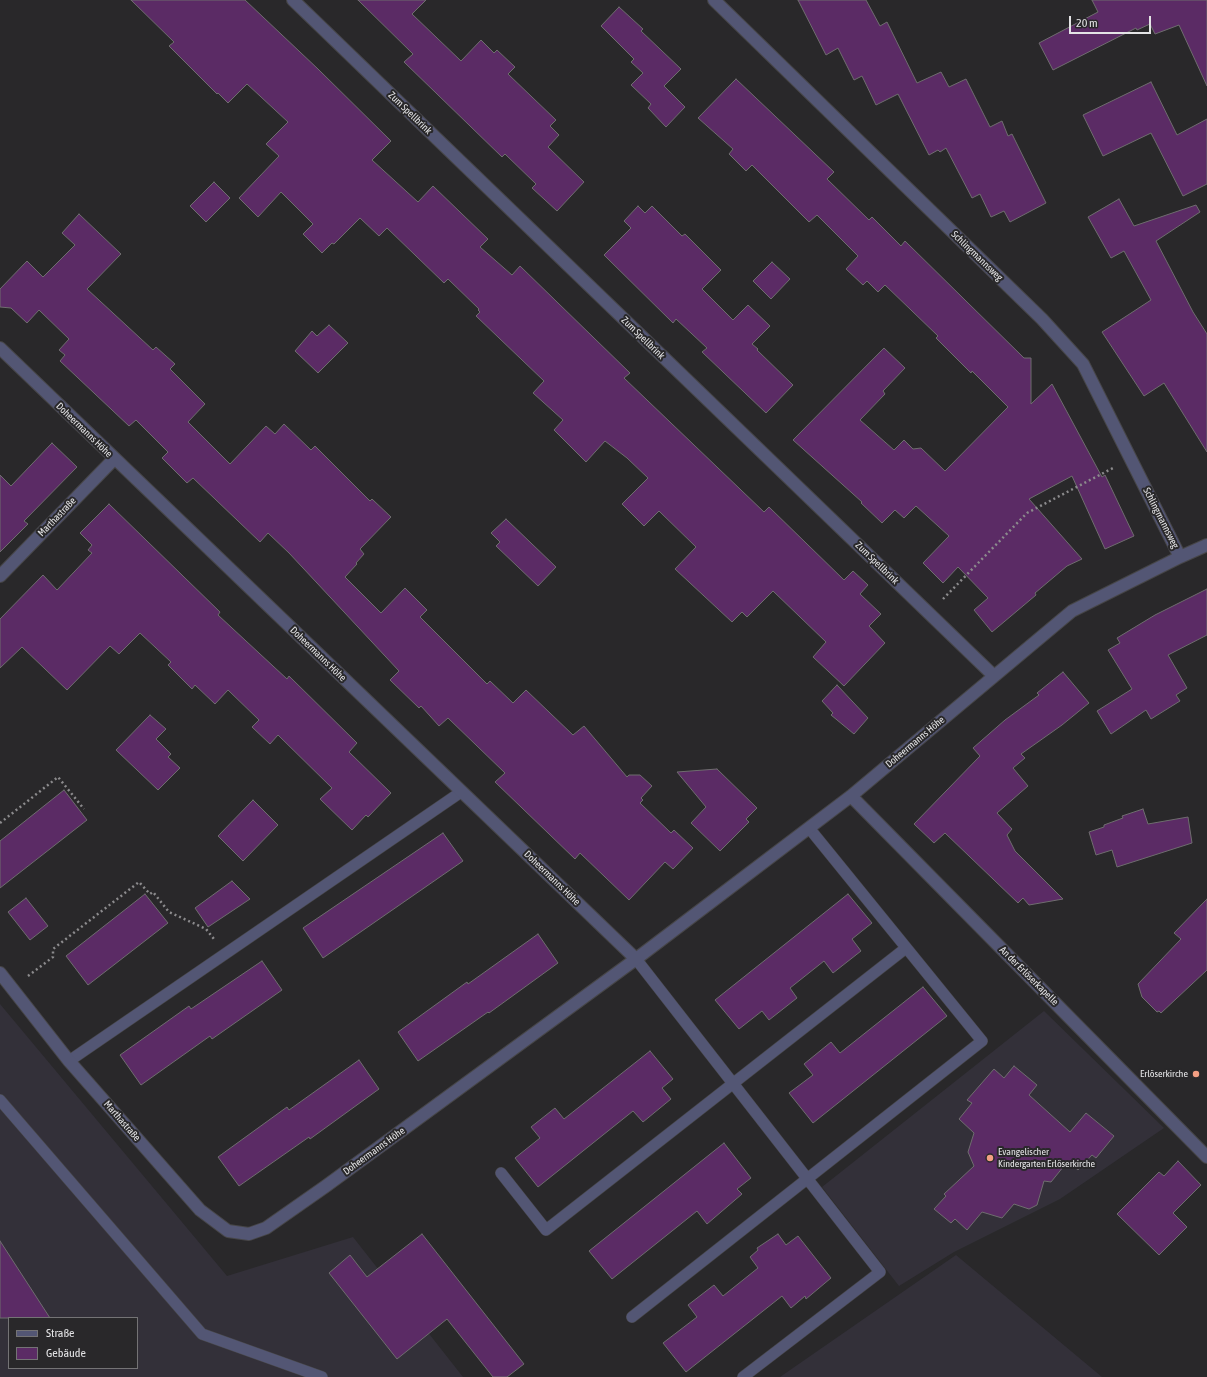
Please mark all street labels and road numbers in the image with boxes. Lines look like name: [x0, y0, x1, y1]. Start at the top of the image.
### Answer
street label: Zum Spellbrink: [386, 89, 434, 137]
street label: Schlingmannsweg: [949, 229, 1005, 283]
street label: Zum Spellbrink: [619, 314, 667, 362]
street label: Doheermanns Höhe: [53, 400, 115, 460]
street label: Schlingmannsweg: [1141, 486, 1181, 550]
street label: Marthastraße: [35, 495, 79, 539]
street label: Zum Spellbrink: [853, 539, 901, 587]
street label: Doheermanns Höhe: [287, 624, 349, 684]
street label: Doheermanns Höhe: [883, 714, 947, 770]
street label: Doheermanns Höhe: [521, 848, 583, 908]
street label: An der Erlöserkapelle: [997, 944, 1061, 1008]
street label: Marthastraße: [101, 1098, 143, 1144]
street label: Doheermanns Höhe: [341, 1125, 407, 1177]

